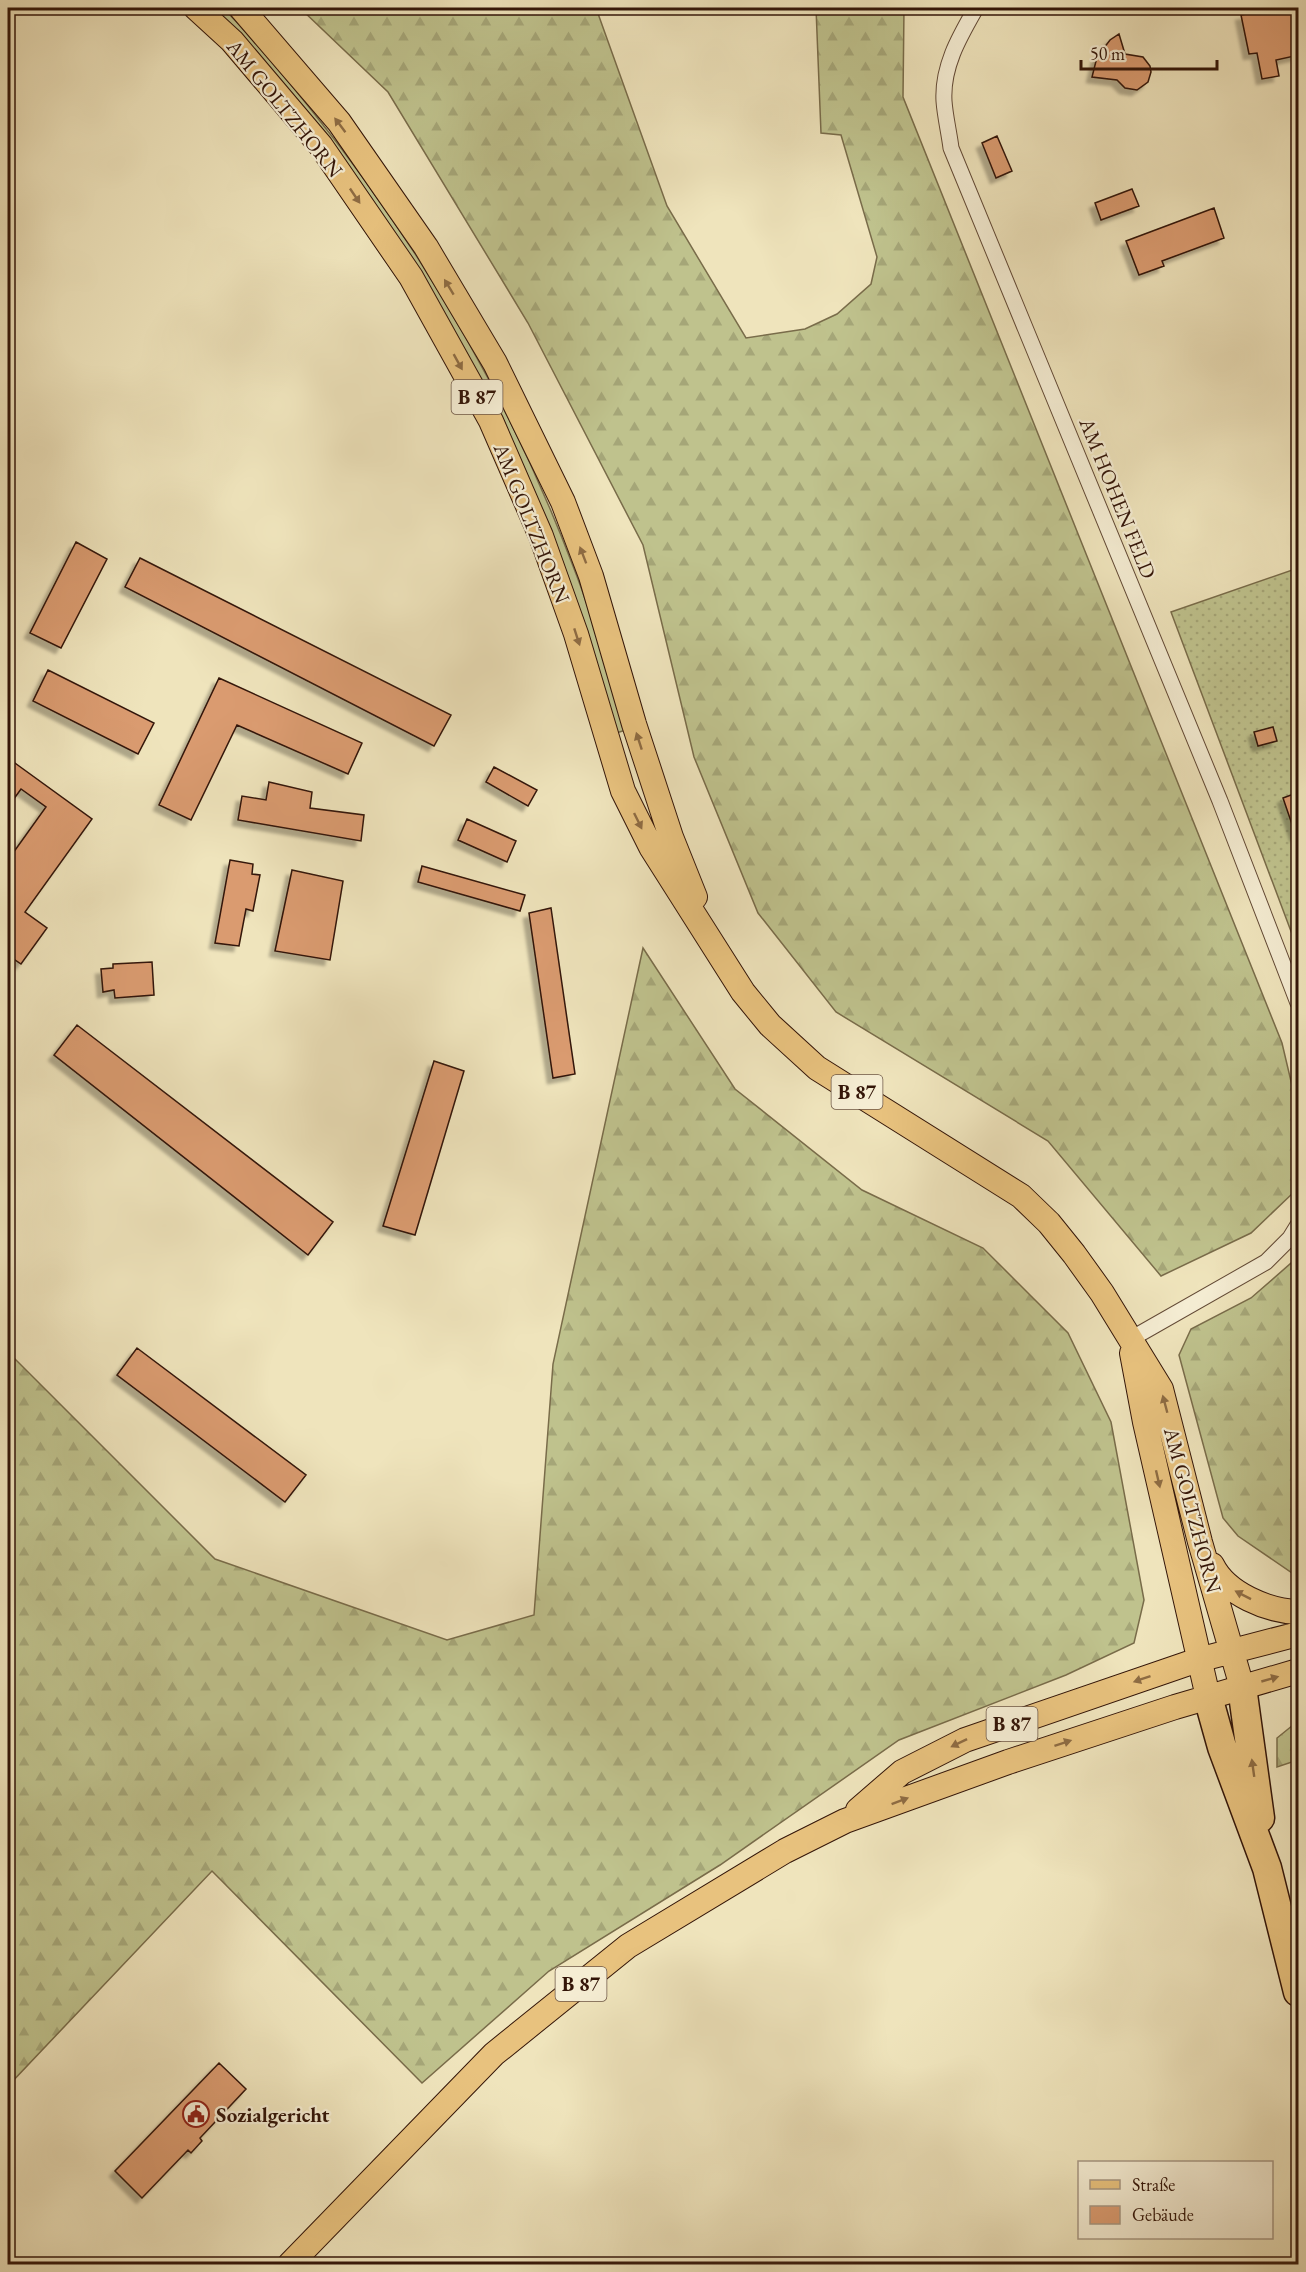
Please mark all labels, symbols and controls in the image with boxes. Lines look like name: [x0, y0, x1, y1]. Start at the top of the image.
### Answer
street label: AM GOLTZHORN: [220, 33, 349, 183]
scale bar: [1081, 33, 1218, 71]
text: 50 m: [1090, 42, 1125, 65]
one-way arrow: [334, 118, 346, 134]
one-way arrow: [350, 188, 361, 205]
one-way arrow: [444, 279, 455, 295]
one-way arrow: [453, 354, 463, 371]
road number: B 87: [452, 380, 502, 414]
street label: AM HOHEN FELD: [1073, 413, 1163, 583]
street label: AM GOLTZHORN: [487, 438, 577, 607]
one-way arrow: [578, 545, 588, 563]
one-way arrow: [573, 628, 582, 646]
one-way arrow: [634, 732, 644, 750]
one-way arrow: [634, 813, 643, 830]
road number: B 87: [832, 1075, 882, 1109]
one-way arrow: [1159, 1395, 1169, 1413]
street label: AM GOLTZHORN: [1158, 1423, 1228, 1596]
one-way arrow: [1154, 1470, 1163, 1489]
one-way arrow: [1234, 1590, 1252, 1600]
one-way arrow: [1133, 1674, 1151, 1684]
one-way arrow: [1261, 1674, 1279, 1683]
road number: B 87: [986, 1707, 1038, 1741]
one-way arrow: [1054, 1738, 1072, 1748]
one-way arrow: [950, 1739, 967, 1748]
one-way arrow: [1249, 1759, 1258, 1778]
one-way arrow: [891, 1795, 909, 1805]
road number: B 87: [556, 1967, 606, 2001]
public building icon: Sozialgericht: [181, 2099, 211, 2129]
place label: Sozialgericht: [216, 2101, 330, 2128]
legend: [1078, 2161, 1273, 2239]
text: Straße: [1132, 2173, 1175, 2196]
text: Gebäude: [1132, 2203, 1194, 2226]

